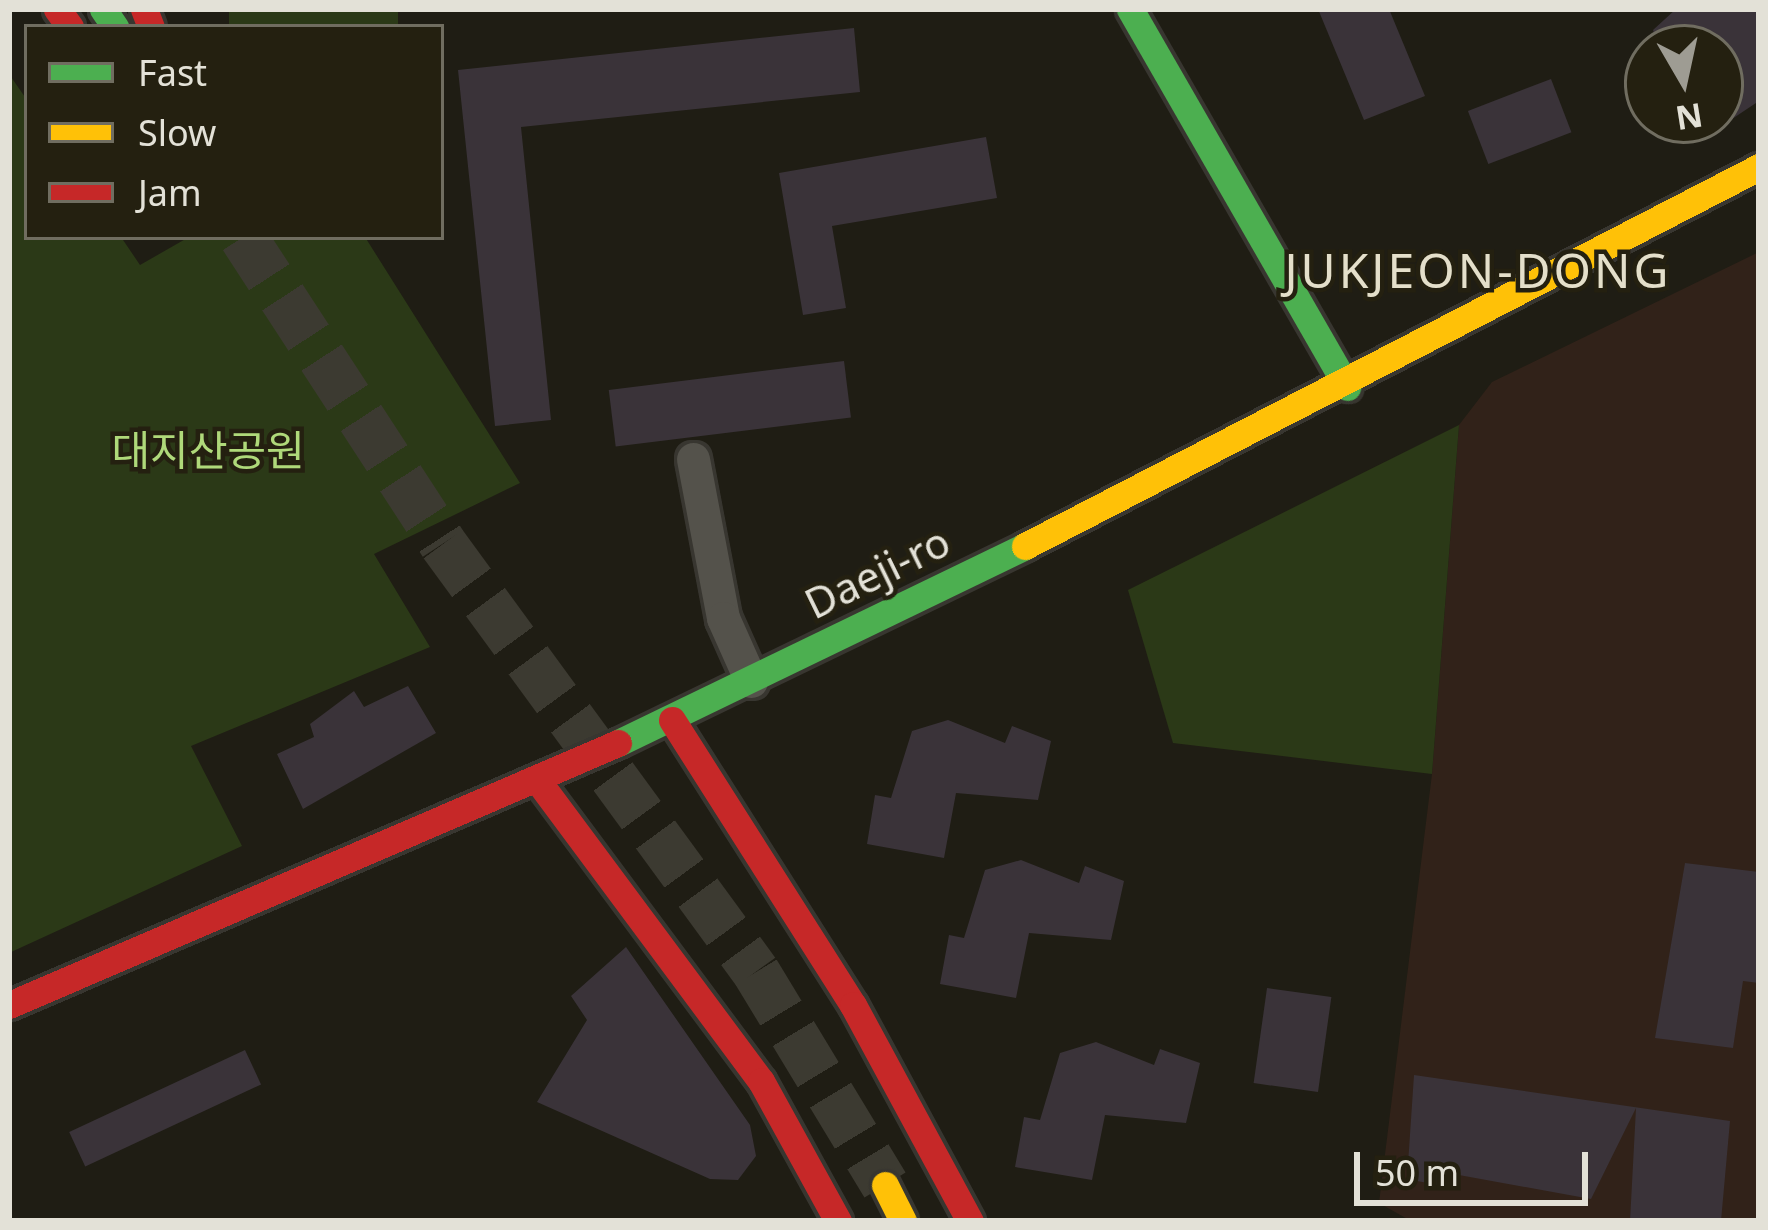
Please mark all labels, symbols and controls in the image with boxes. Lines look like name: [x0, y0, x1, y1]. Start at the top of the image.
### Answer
legend: [24, 24, 444, 240]
north arrow: [1624, 24, 1744, 144]
text: Fast: [138, 48, 207, 97]
text: N: [1672, 93, 1706, 141]
text: Slow: [138, 108, 216, 157]
text: Jam: [138, 168, 202, 217]
district label: JUKJEON-DONG: [1284, 241, 1672, 299]
park label: 대지산공원: [111, 425, 305, 475]
street label: Daeji-ro: [796, 515, 958, 629]
scale bar: [1360, 1128, 1594, 1202]
text: 50 m: [1375, 1148, 1459, 1197]

